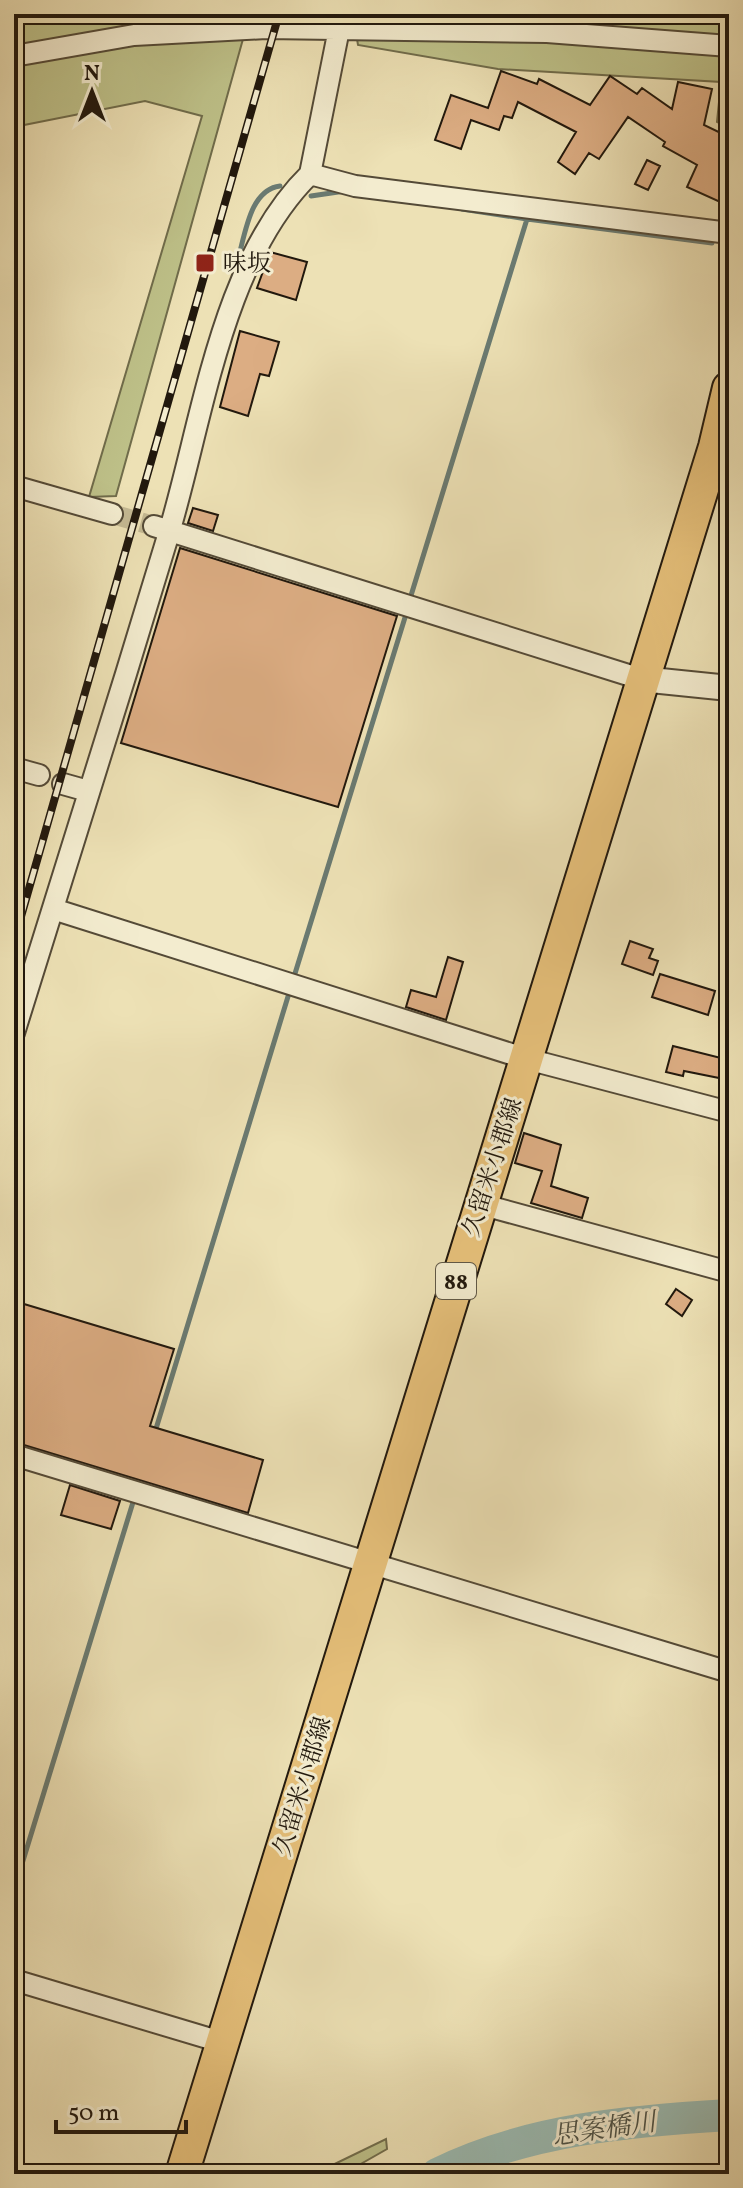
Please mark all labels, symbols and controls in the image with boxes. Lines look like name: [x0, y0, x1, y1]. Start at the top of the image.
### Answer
north arrow: [52, 52, 132, 132]
text: N: [84, 59, 100, 90]
place label: 味坂: [223, 248, 271, 282]
marker: 味坂: [194, 252, 216, 274]
street label: 久留米小郡線: [455, 1094, 532, 1241]
road number: 88: [436, 1263, 476, 1299]
street label: 久留米小郡線: [267, 1713, 341, 1860]
scale bar: [56, 2084, 186, 2134]
text: 50 m: [68, 2097, 120, 2131]
water label: 思案橋川: [550, 2105, 661, 2155]

